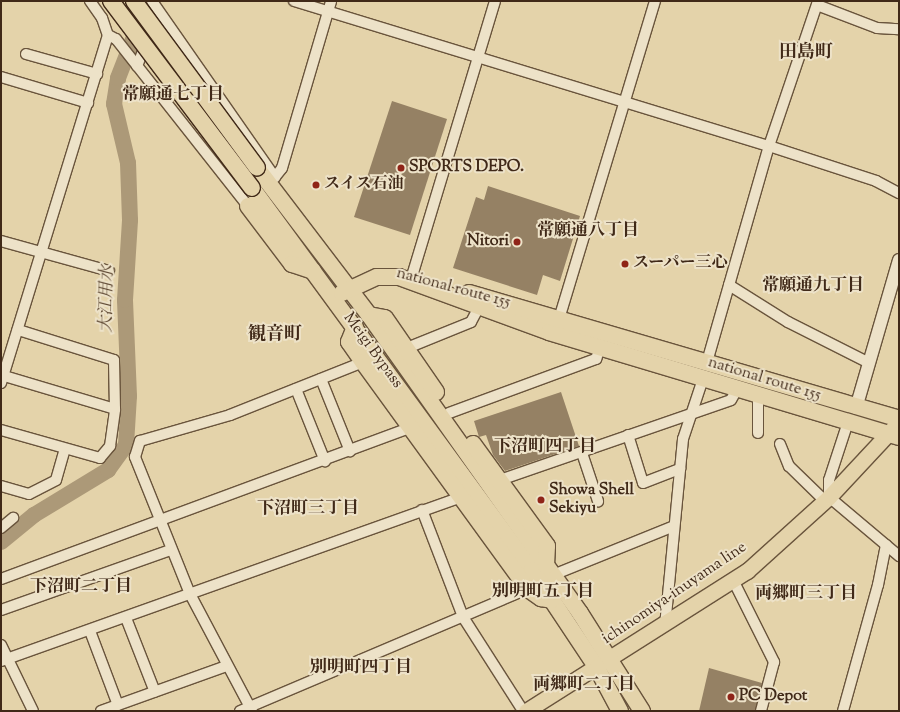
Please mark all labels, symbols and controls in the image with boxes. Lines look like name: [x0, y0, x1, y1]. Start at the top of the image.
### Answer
district label: 田島町: [779, 42, 833, 64]
district label: 常願通七丁目: [122, 86, 224, 106]
place label: SPORTS DEPO.: [409, 158, 524, 178]
marker: SPORTS DEPO.: [396, 163, 406, 173]
place label: スイス石油: [324, 175, 404, 195]
marker: スイス石油: [311, 180, 321, 190]
district label: 常願通八丁目: [537, 222, 639, 242]
place label: Nitori: [467, 232, 509, 252]
marker: Nitori: [512, 237, 522, 247]
place label: スーパー三心: [633, 254, 728, 274]
marker: スーパー三心: [620, 259, 630, 269]
water label: 大江用水: [97, 265, 119, 333]
street label: national route 155: [394, 265, 512, 313]
district label: 常願通九丁目: [762, 277, 864, 297]
street label: Meigi Bypass: [338, 309, 406, 393]
district label: 観音町: [248, 324, 302, 346]
street label: national route 155: [705, 354, 823, 406]
district label: 下沼町四丁目: [494, 438, 596, 458]
place label: Showa Shell Sekiyu: [549, 481, 634, 519]
marker: Showa Shell Sekiyu: [536, 495, 546, 505]
district label: 下沼町三丁目: [257, 500, 359, 520]
street label: ichinomiya-inuyama line: [599, 539, 751, 649]
district label: 下沼町二丁目: [30, 578, 132, 598]
district label: 別明町五丁目: [492, 583, 594, 603]
district label: 両郷町三丁目: [755, 585, 857, 605]
district label: 別明町四丁目: [310, 659, 412, 679]
district label: 両郷町二丁目: [533, 676, 635, 696]
place label: PC Depot: [739, 687, 807, 707]
marker: PC Depot: [726, 692, 736, 702]

